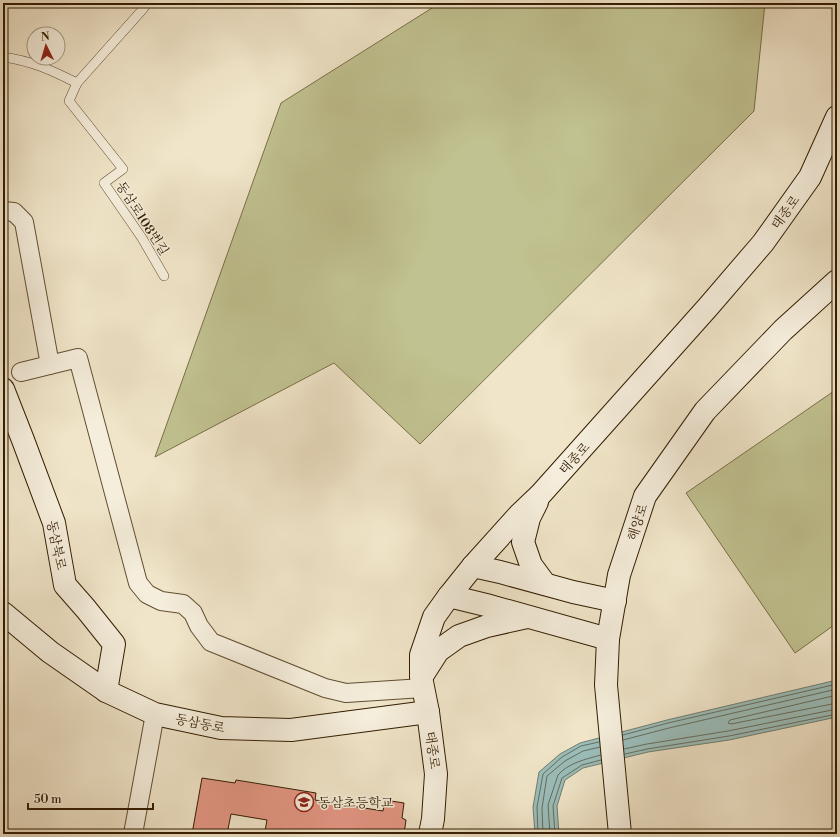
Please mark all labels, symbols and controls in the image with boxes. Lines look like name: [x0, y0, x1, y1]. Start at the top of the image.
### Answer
north arrow: [26, 26, 66, 66]
text: N: [40, 30, 50, 44]
street label: 동삼로108번길: [112, 179, 172, 258]
street label: 태종로: [768, 192, 804, 233]
street label: 태종로: [556, 439, 594, 478]
street label: 해양로: [625, 502, 652, 543]
street label: 동삼북로: [43, 519, 69, 572]
street label: 동삼동로: [174, 711, 226, 737]
street label: 태종로: [421, 730, 443, 770]
scale bar: [28, 785, 153, 811]
school or university icon: 동삼초등학교: [293, 791, 315, 813]
text: 50 m: [34, 792, 62, 807]
place label: 동삼초등학교: [318, 795, 394, 811]

